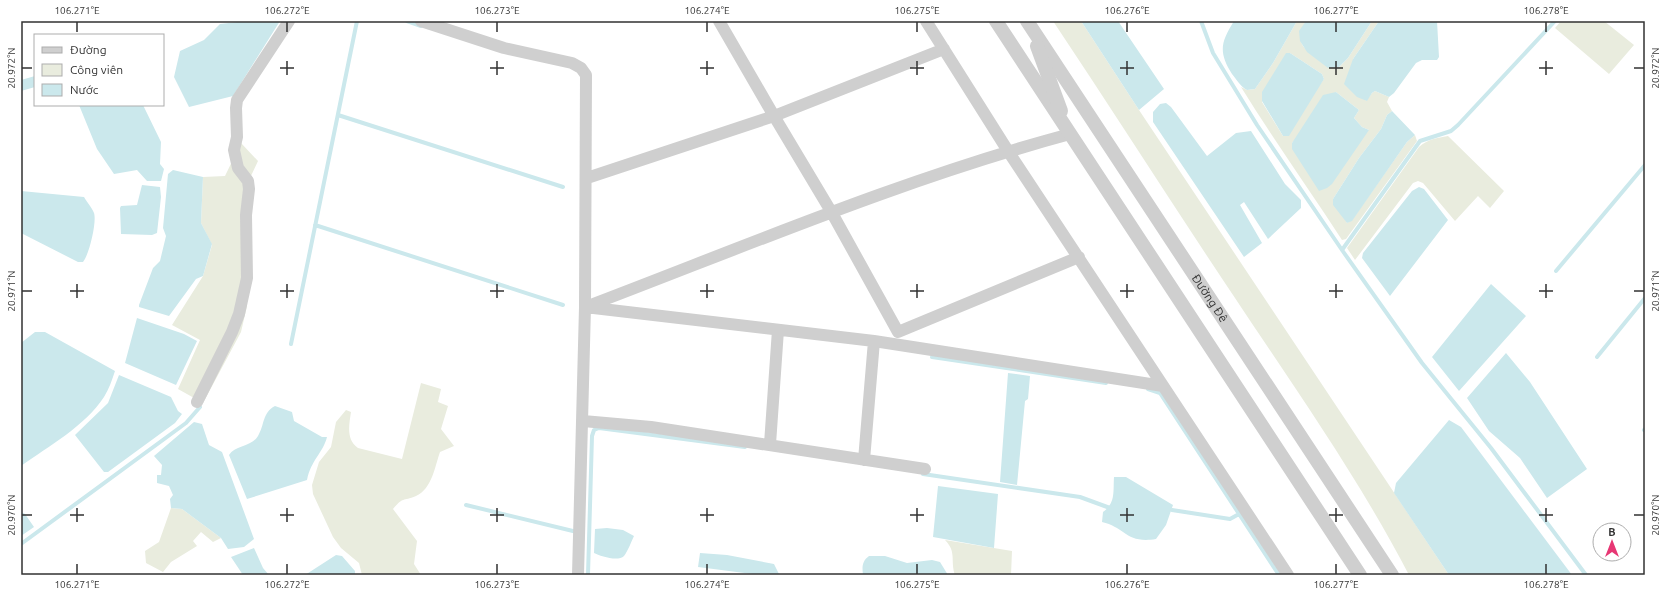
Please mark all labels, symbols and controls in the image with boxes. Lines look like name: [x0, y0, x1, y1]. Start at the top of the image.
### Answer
text: 106.271°E: [54, 5, 100, 16]
text: 106.272°E: [264, 5, 310, 16]
text: 106.273°E: [474, 5, 520, 16]
text: 106.274°E: [684, 5, 730, 16]
text: 106.275°E: [894, 5, 940, 16]
text: 106.276°E: [1104, 5, 1150, 16]
text: 106.277°E: [1313, 5, 1359, 16]
text: 106.278°E: [1523, 5, 1569, 16]
legend: [34, 34, 164, 106]
text: Đường: [70, 43, 107, 56]
text: 20.972°N: [6, 47, 17, 89]
text: 20.972°N: [1650, 47, 1661, 89]
text: Công viên: [70, 63, 123, 76]
text: Nước: [70, 83, 99, 96]
text: 20.971°N: [6, 270, 17, 312]
text: 20.971°N: [1650, 270, 1661, 312]
street label: Đường Đê: [1190, 272, 1231, 324]
text: 20.970°N: [6, 494, 17, 536]
text: 20.970°N: [1650, 494, 1661, 536]
north arrow: [1592, 522, 1632, 562]
text: B: [1608, 526, 1616, 538]
text: 106.271°E: [54, 579, 100, 590]
text: 106.272°E: [264, 579, 310, 590]
text: 106.273°E: [474, 579, 520, 590]
text: 106.274°E: [684, 579, 730, 590]
text: 106.275°E: [894, 579, 940, 590]
text: 106.276°E: [1104, 579, 1150, 590]
text: 106.277°E: [1313, 579, 1359, 590]
text: 106.278°E: [1523, 579, 1569, 590]

